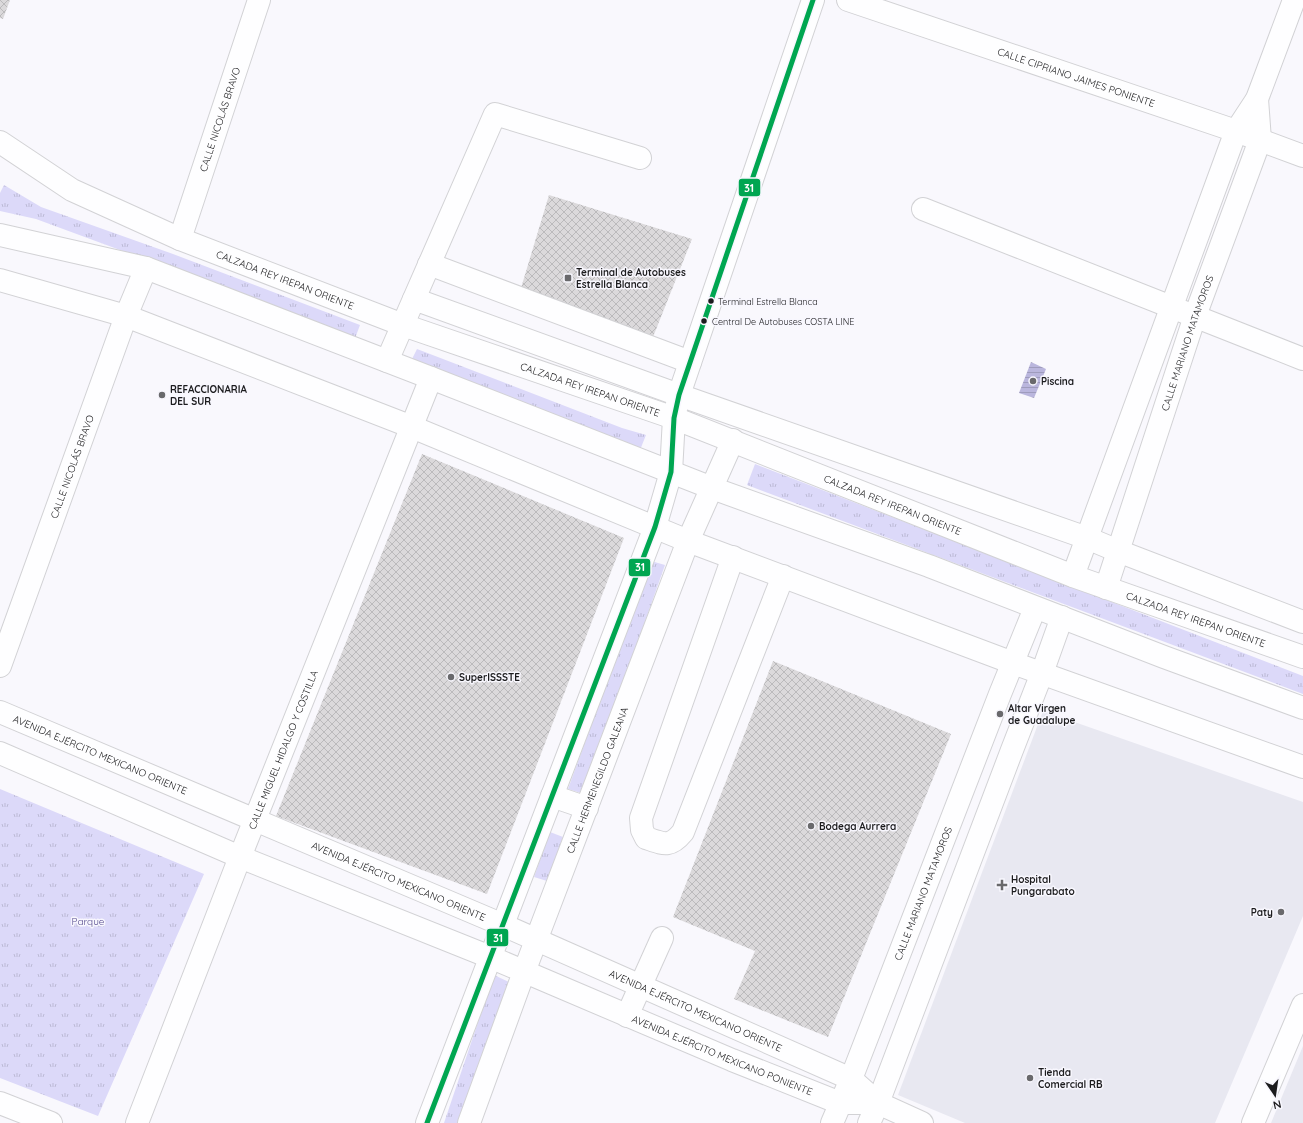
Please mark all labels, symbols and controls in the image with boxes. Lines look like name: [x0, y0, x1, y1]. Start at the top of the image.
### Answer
street label: CALLE CIPRIANO JAIMES PONIENTE: [996, 44, 1157, 110]
street label: CALLE NICOLÁS BRAVO: [196, 65, 243, 173]
line badge: 31: [738, 178, 761, 197]
text: 31: [744, 181, 754, 195]
street label: CALZADA REY IREPAN ORIENTE: [214, 247, 356, 312]
place label: Terminal de Autobuses Estrella Blanca: [576, 266, 686, 291]
marker: Terminal de Autobuses Estrella Blanca: [563, 273, 573, 283]
street label: CALLE MARIANO MATAMOROS: [1158, 273, 1216, 412]
marker: Terminal Estrella Blanca: [706, 296, 716, 306]
place label: Terminal Estrella Blanca: [718, 296, 818, 307]
marker: Central De Autobuses COSTA LINE: [699, 316, 709, 326]
place label: Central De Autobuses COSTA LINE: [712, 316, 854, 327]
street label: CALZADA REY IREPAN ORIENTE: [519, 359, 662, 419]
place label: Piscina: [1041, 375, 1074, 388]
marker: Piscina: [1028, 376, 1038, 386]
place label: REFACCIONARIA DEL SUR: [170, 383, 247, 408]
marker: REFACCIONARIA DEL SUR: [157, 390, 167, 400]
street label: CALLE NICOLÁS BRAVO: [47, 413, 97, 520]
street label: CALZADA REY IREPAN ORIENTE: [822, 472, 964, 538]
line badge: 31: [628, 558, 651, 577]
text: 31: [635, 560, 645, 574]
street label: CALZADA REY IREPAN ORIENTE: [1124, 589, 1268, 650]
street label: CALLE MIGUEL HIDALGO Y COSTILLA: [245, 667, 321, 831]
place label: SuperISSSTE: [459, 671, 520, 684]
marker: SuperISSSTE: [446, 672, 456, 682]
place label: Altar Virgen de Guadalupe: [1008, 702, 1075, 727]
street label: CALLE HERMENEGILDO GALEANA: [563, 705, 631, 855]
marker: Altar Virgen de Guadalupe: [995, 709, 1005, 719]
street label: AVENIDA EJÉRCITO MEXICANO ORIENTE: [11, 712, 190, 797]
place label: Bodega Aurrera: [819, 820, 896, 833]
marker: Bodega Aurrera: [806, 821, 816, 831]
street label: CALLE MARIANO MATAMOROS: [891, 824, 955, 962]
street label: AVENIDA EJÉRCITO MEXICANO ORIENTE: [310, 838, 488, 924]
place label: Hospital Pungarabato: [1011, 873, 1075, 898]
marker: Hospital Pungarabato: [996, 879, 1008, 891]
place label: Paty: [1251, 906, 1273, 919]
marker: Paty: [1276, 907, 1286, 917]
park label: Parque: [72, 915, 105, 928]
line badge: 31: [486, 928, 509, 947]
text: 31: [493, 931, 503, 945]
street label: AVENIDA EJÉRCITO MEXICANO ORIENTE: [607, 966, 785, 1054]
street label: AVENIDA EJÉRCITO MEXICANO PONIENTE: [630, 1012, 815, 1098]
place label: Tienda Comercial RB: [1038, 1066, 1103, 1091]
marker: Tienda Comercial RB: [1025, 1073, 1035, 1083]
north arrow: [1255, 1075, 1295, 1115]
text: N: [1272, 1097, 1283, 1112]

